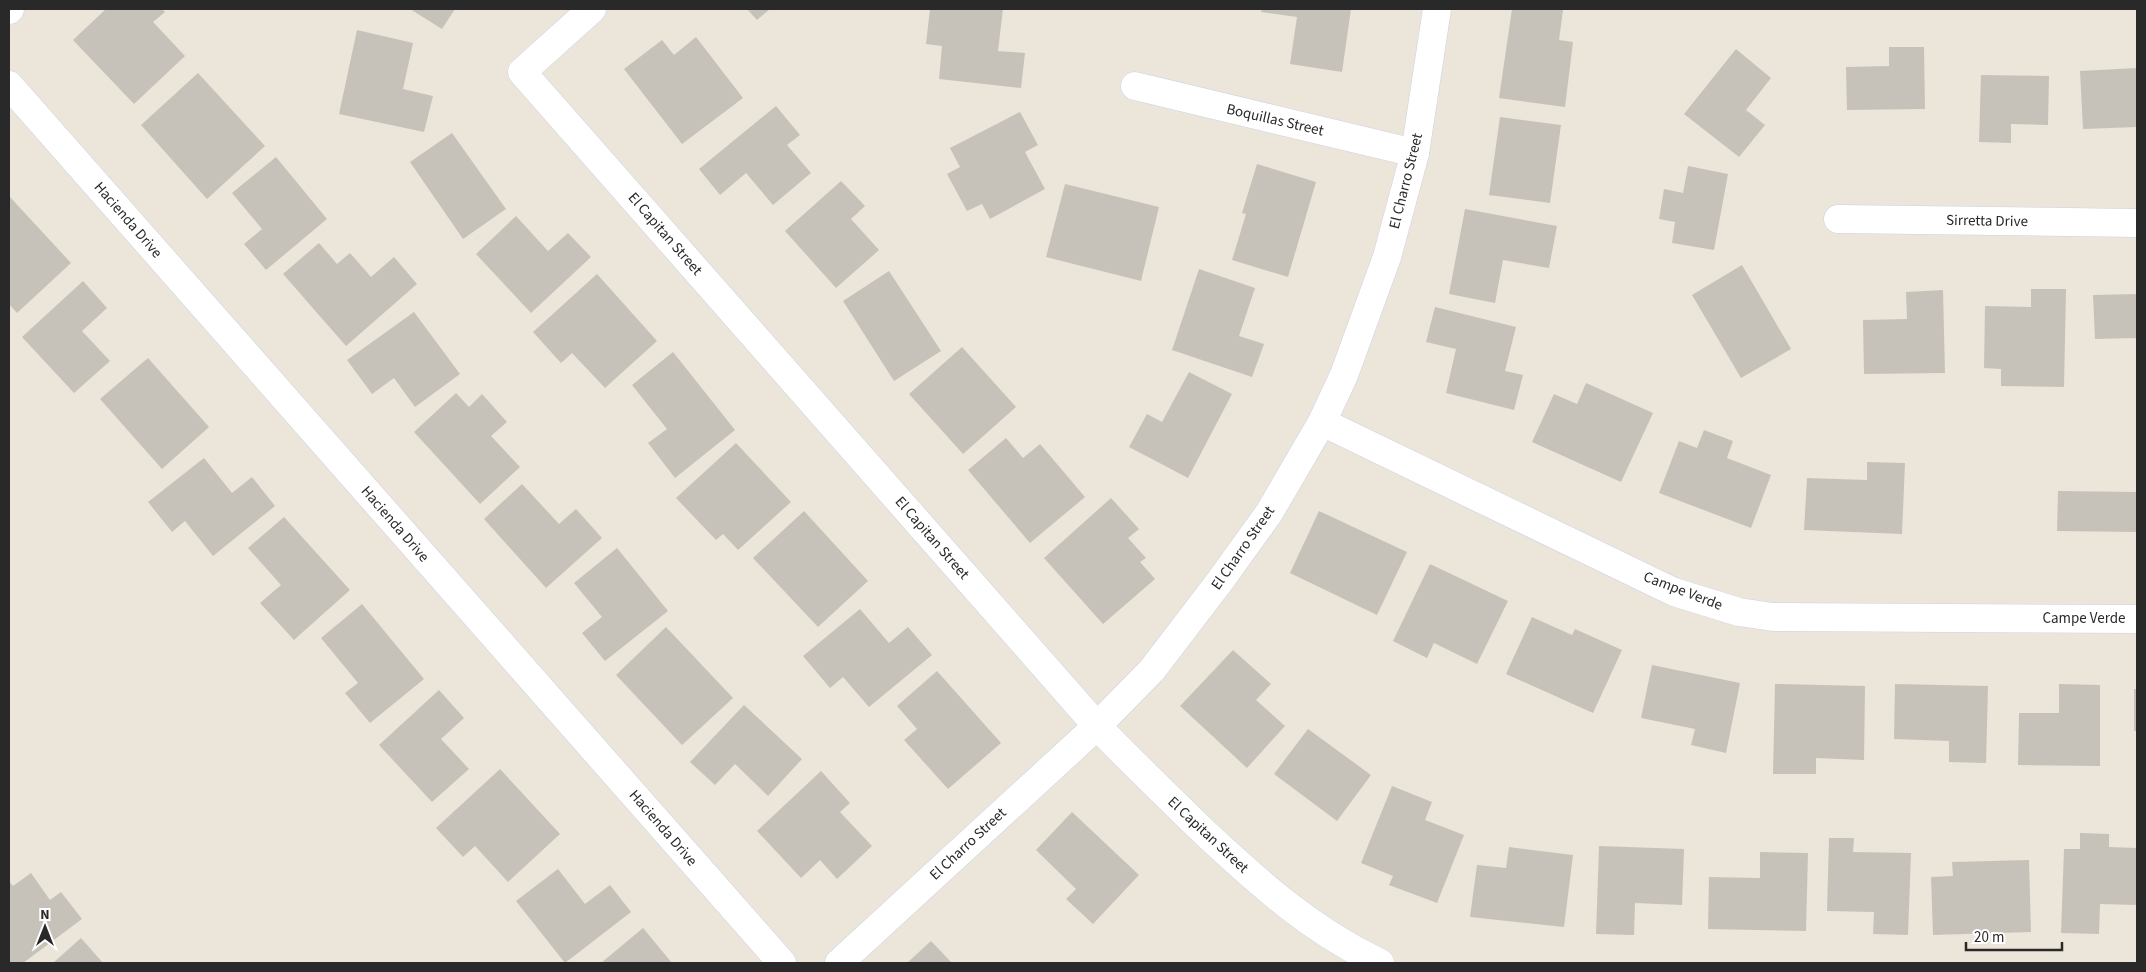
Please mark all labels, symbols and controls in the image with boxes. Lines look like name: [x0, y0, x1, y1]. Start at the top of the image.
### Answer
street label: Boquillas Street: [1224, 99, 1326, 141]
street label: El Charro Street: [1384, 131, 1428, 231]
street label: Hacienda Drive: [89, 177, 167, 263]
street label: El Capitan Street: [623, 188, 707, 280]
street label: Sirretta Drive: [1946, 210, 2028, 232]
street label: Hacienda Drive: [356, 481, 434, 567]
street label: El Capitan Street: [890, 492, 974, 584]
street label: El Charro Street: [1206, 502, 1280, 594]
street label: Campe Verde: [1640, 566, 1726, 616]
street label: Campe Verde: [2042, 608, 2126, 629]
street label: Hacienda Drive: [624, 785, 702, 871]
street label: El Capitan Street: [1163, 792, 1253, 878]
street label: El Charro Street: [925, 803, 1011, 885]
north arrow: [20, 902, 70, 952]
text: N: [40, 905, 50, 925]
scale bar: [1966, 920, 2062, 952]
text: 20 m: [1974, 927, 2004, 948]

